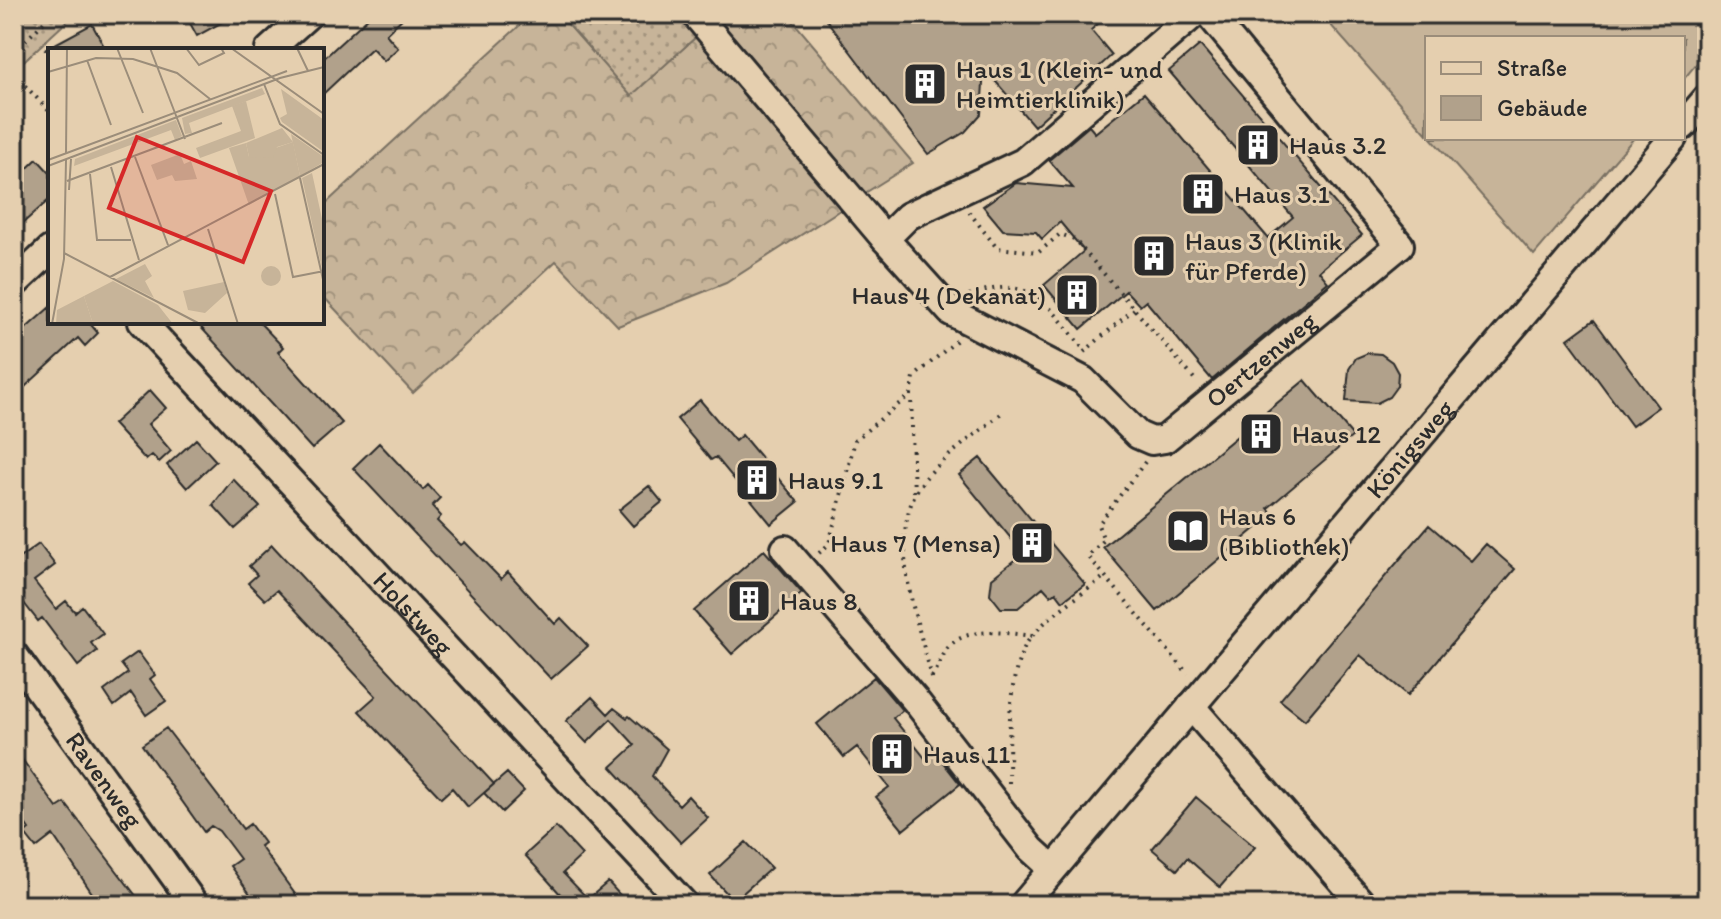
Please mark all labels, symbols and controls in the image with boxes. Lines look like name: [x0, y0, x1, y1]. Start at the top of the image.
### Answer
legend: [1425, 36, 1685, 140]
inset map: [48, 48, 324, 324]
place label: Haus 1 (Klein- und Heimtierklinik): [956, 53, 1163, 115]
text: Straße: [1497, 53, 1567, 82]
building icon: Haus 1 (Klein- und Heimtierklinik): [901, 60, 949, 108]
text: Gebäude: [1497, 93, 1588, 122]
building icon: Haus 3.2: [1234, 121, 1282, 169]
place label: Haus 3.2: [1289, 129, 1387, 161]
building icon: Haus 3.1: [1179, 170, 1227, 218]
place label: Haus 3.1: [1234, 178, 1330, 210]
place label: Haus 3 (Klinik für Pferde): [1185, 225, 1343, 287]
building icon: Haus 3 (Klinik für Pferde): [1130, 232, 1178, 280]
building icon: Haus 4 (Dekanat): [1053, 271, 1101, 319]
place label: Haus 4 (Dekanat): [851, 279, 1046, 311]
street label: Oertzenweg: [1199, 304, 1323, 415]
street label: Königsweg: [1359, 392, 1461, 505]
building icon: Haus 12: [1237, 410, 1285, 458]
place label: Haus 12: [1292, 418, 1381, 450]
building icon: Haus 9.1: [733, 456, 781, 504]
place label: Haus 9.1: [788, 464, 883, 496]
place label: Haus 6 (Bibliothek): [1219, 500, 1350, 562]
library icon: Haus 6 (Bibliothek): [1164, 507, 1212, 555]
building icon: Haus 7 (Mensa): [1008, 519, 1056, 567]
place label: Haus 7 (Mensa): [830, 527, 1001, 559]
street label: Holstweg: [366, 565, 461, 663]
building icon: Haus 8: [725, 577, 773, 625]
place label: Haus 8: [780, 585, 857, 617]
street label: Ravenweg: [59, 725, 150, 835]
building icon: Haus 11: [868, 730, 916, 778]
place label: Haus 11: [923, 738, 1010, 770]

